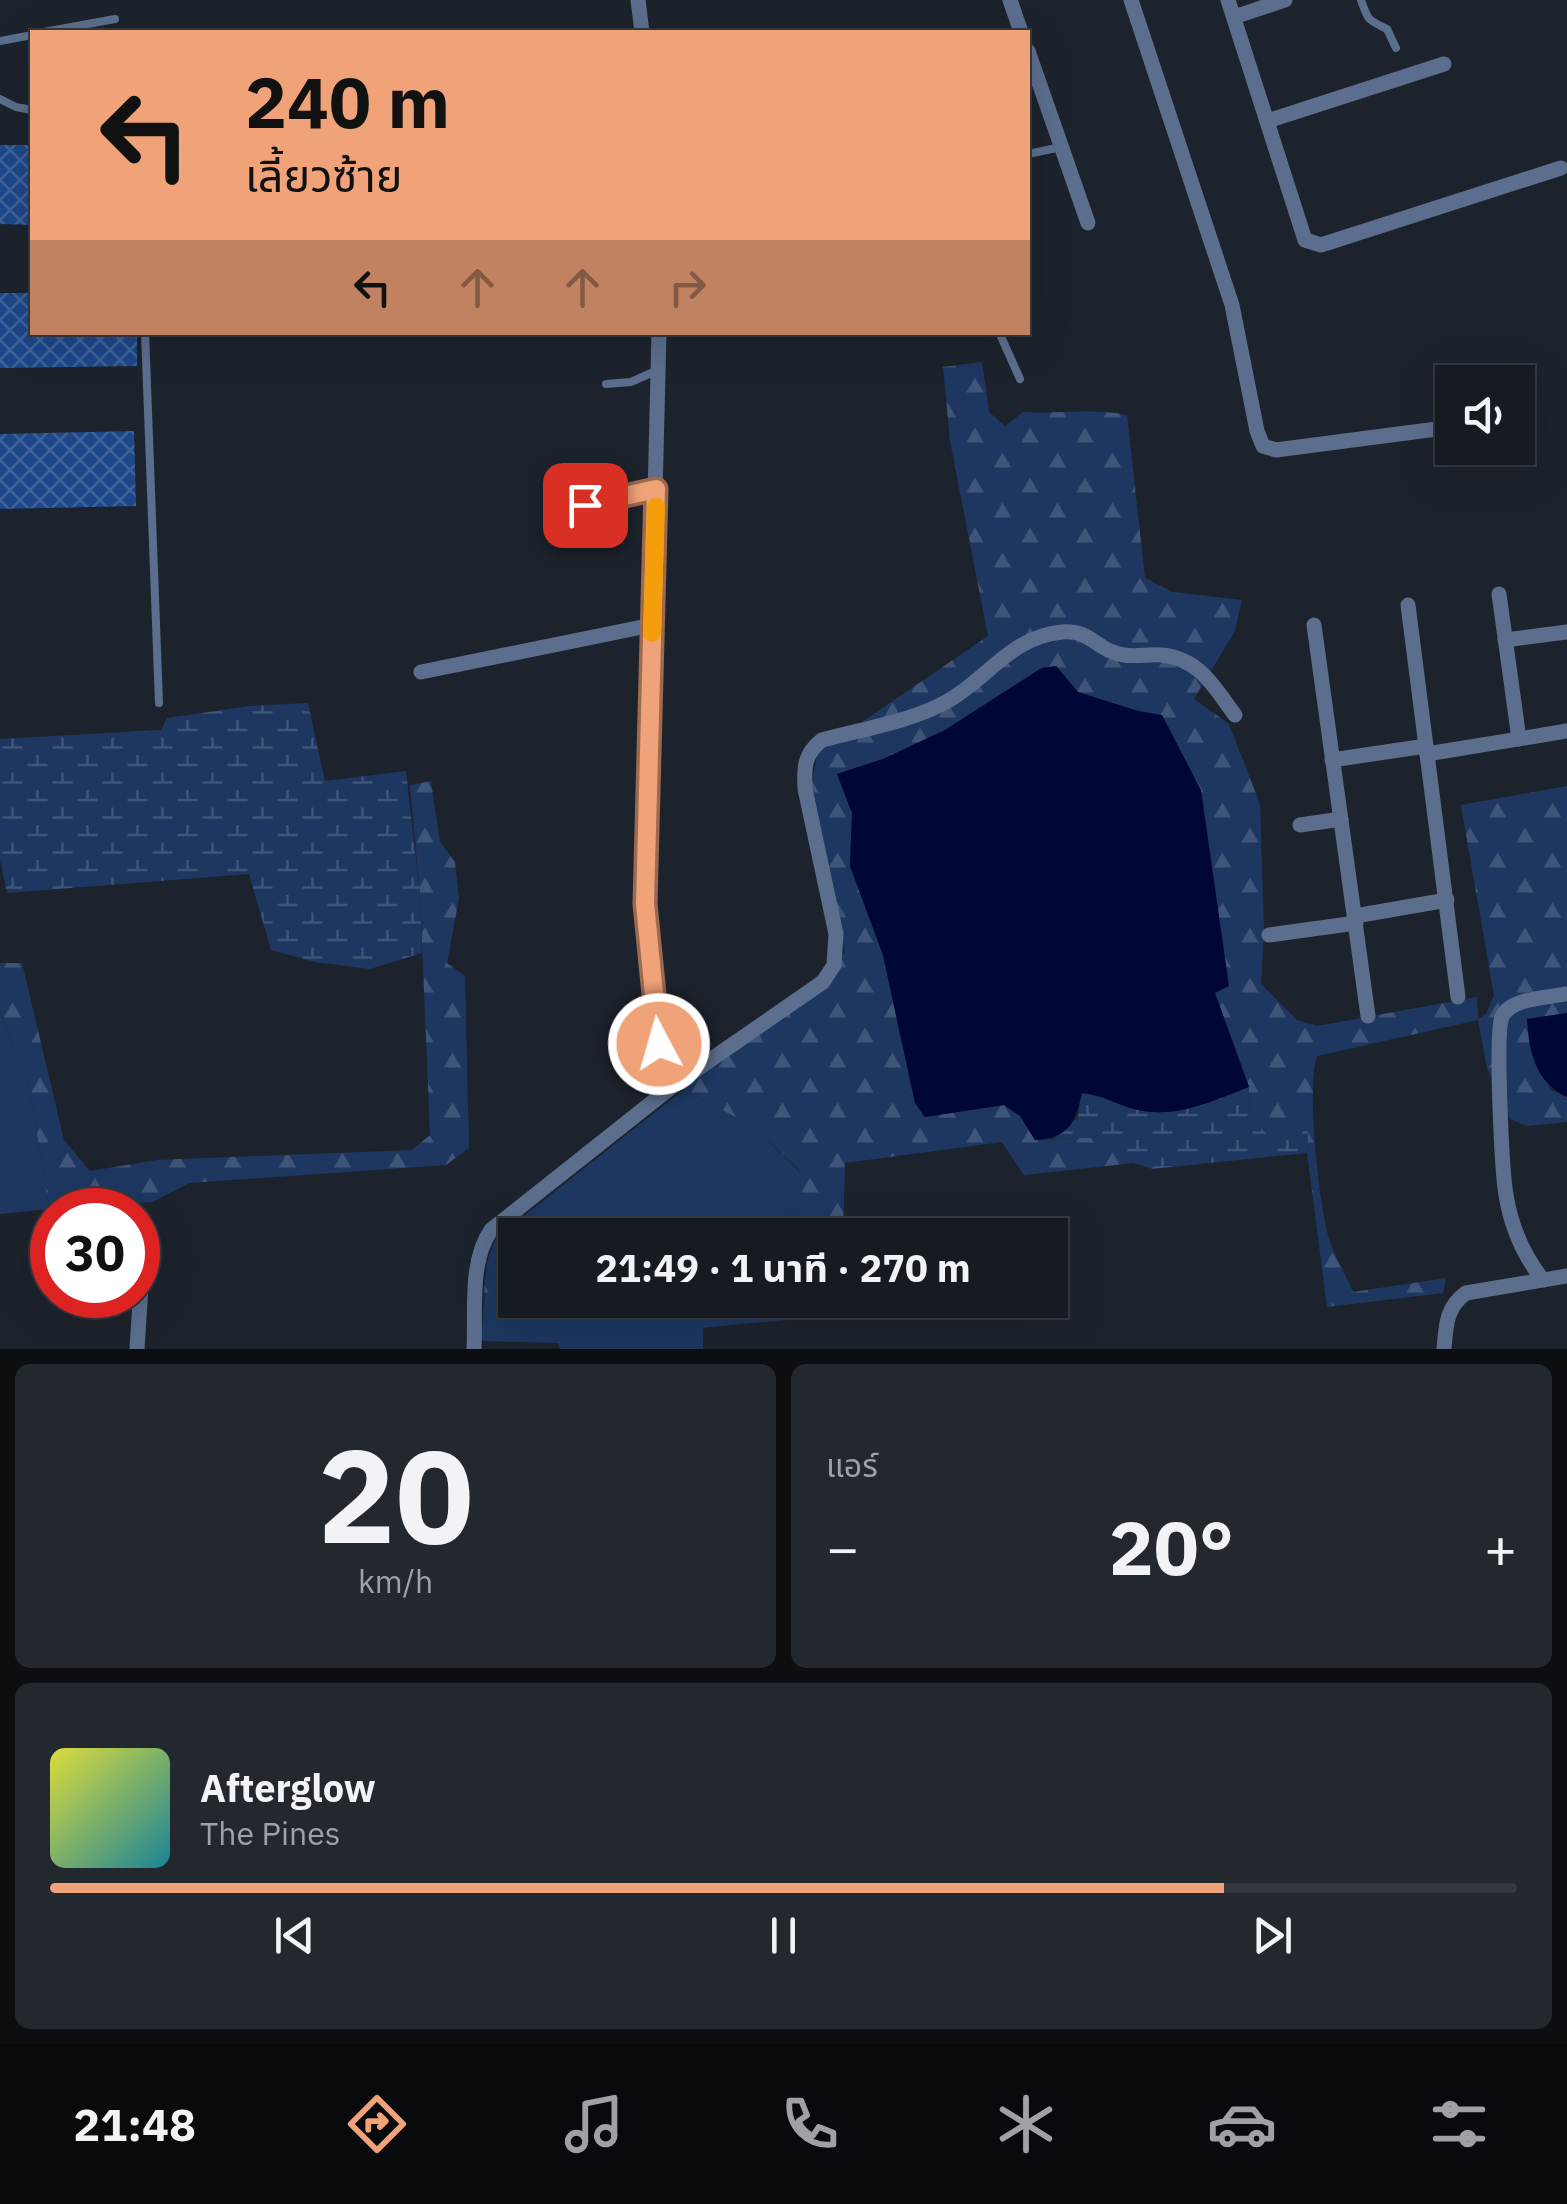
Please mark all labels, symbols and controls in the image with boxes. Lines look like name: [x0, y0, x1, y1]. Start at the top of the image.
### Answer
text: 240 m: [245, 56, 450, 147]
icon: left: [80, 70, 210, 200]
text: เลี้ยวซ้าย: [245, 146, 402, 204]
icon: left: [345, 260, 400, 315]
icon: ahead: [450, 260, 505, 315]
icon: ahead: [555, 260, 610, 315]
icon: right: [660, 260, 715, 315]
map controls: [1435, 365, 1535, 465]
button: sound: [1435, 365, 1535, 465]
pin: [543, 463, 628, 548]
icon: arrive: [558, 478, 613, 533]
position arrow: [607, 992, 711, 1096]
speed limit sign: 30: [30, 1188, 160, 1318]
text: 21:49 · 1 นาที · 270 m: [595, 1243, 971, 1292]
text: 20: [317, 1410, 474, 1579]
text: แอร์: [826, 1444, 878, 1486]
text: 20°: [1109, 1498, 1234, 1596]
text: −: [826, 1512, 859, 1583]
text: +: [1484, 1512, 1517, 1583]
text: km/h: [358, 1560, 433, 1602]
text: Afterglow: [200, 1763, 376, 1812]
text: The Pines: [200, 1812, 340, 1854]
icon: previous: [267, 1908, 322, 1963]
icon: pause: [756, 1908, 811, 1963]
icon: next: [1245, 1908, 1300, 1963]
icon: directions: [342, 2089, 412, 2159]
icon: music: [559, 2089, 629, 2159]
icon: phone: [775, 2089, 845, 2159]
icon: climate: [991, 2089, 1061, 2159]
icon: car: [1207, 2089, 1277, 2159]
icon: filters: [1424, 2089, 1494, 2159]
text: 21:48: [73, 2095, 196, 2153]

